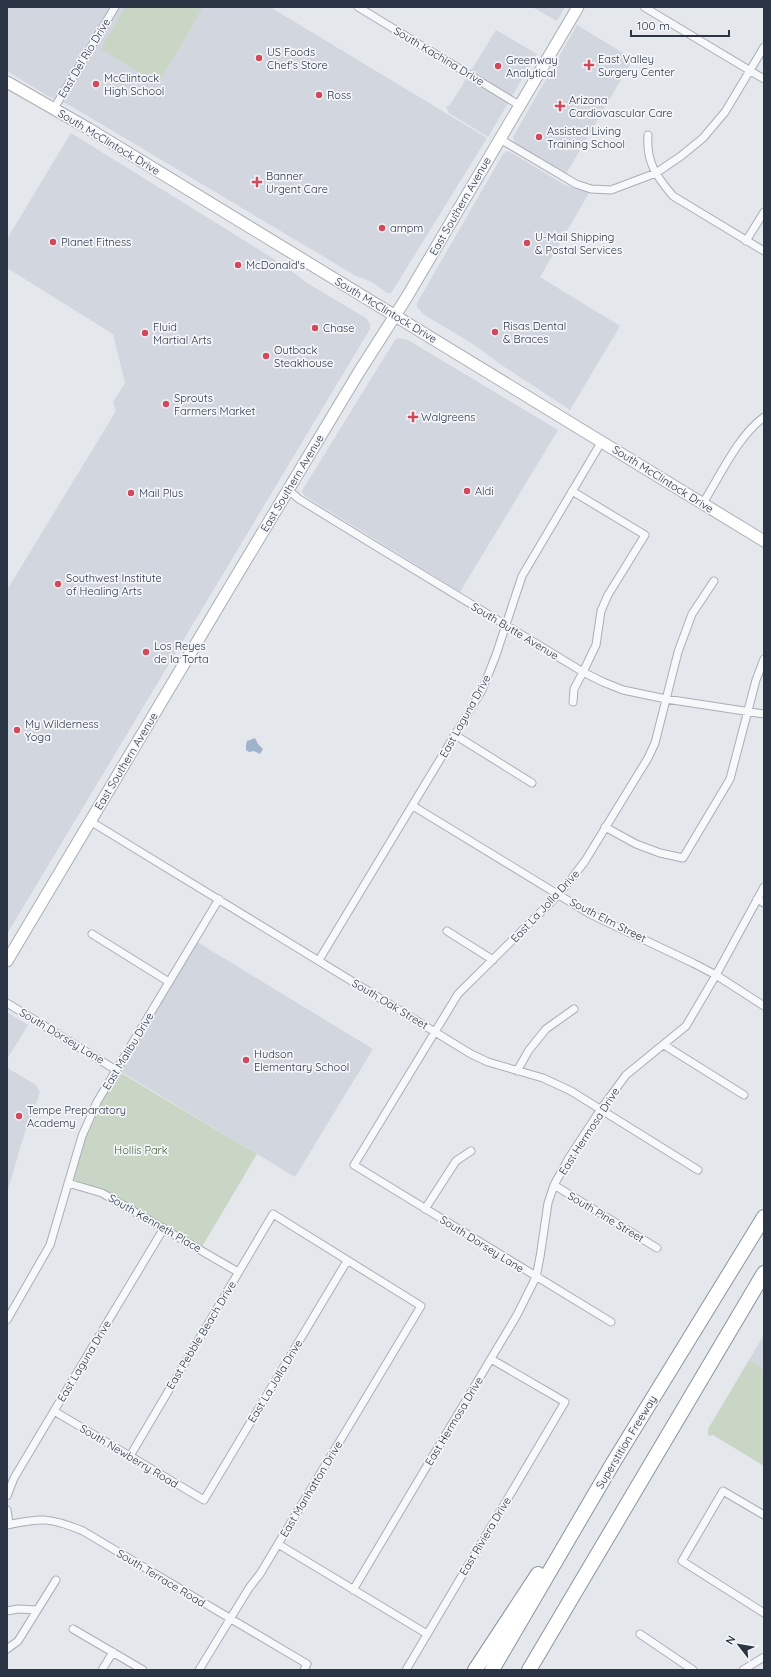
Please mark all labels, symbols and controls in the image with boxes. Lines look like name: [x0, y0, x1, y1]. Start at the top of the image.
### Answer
scale bar: [631, 12, 729, 38]
street label: East Del Rio Drive: [55, 16, 113, 100]
text: 100 m: [637, 18, 670, 33]
street label: South Kachina Drive: [391, 23, 487, 89]
place label: US Foods Chef's Store: [267, 45, 328, 72]
place label: East Valley Surgery Center: [598, 52, 676, 79]
marker: US Foods Chef's Store: [254, 53, 264, 63]
place label: Greenway Analytical: [506, 53, 558, 80]
marker: East Valley Surgery Center: [583, 59, 595, 71]
marker: Greenway Analytical: [493, 61, 503, 71]
place label: McClintock High School: [104, 71, 164, 98]
marker: McClintock High School: [91, 79, 101, 89]
place label: Ross: [327, 88, 351, 102]
marker: Ross: [314, 90, 324, 100]
place label: Arizona Cardiovascular Care: [569, 93, 673, 120]
marker: Arizona Cardiovascular Care: [554, 100, 566, 112]
street label: South McClintock Drive: [55, 106, 163, 178]
place label: Assisted Living Training School: [547, 124, 625, 151]
marker: Assisted Living Training School: [534, 132, 544, 142]
street label: East Southern Avenue: [426, 154, 494, 258]
place label: Banner Urgent Care: [266, 169, 328, 196]
marker: Banner Urgent Care: [251, 176, 263, 188]
place label: ampm: [390, 221, 423, 235]
marker: ampm: [377, 223, 387, 233]
place label: U-Mail Shipping & Postal Services: [535, 230, 622, 257]
place label: Planet Fitness: [61, 235, 131, 249]
marker: Planet Fitness: [48, 237, 58, 247]
marker: U-Mail Shipping & Postal Services: [522, 238, 532, 248]
place label: McDonald's: [246, 258, 305, 272]
marker: McDonald's: [233, 260, 243, 270]
street label: South McClintock Drive: [332, 274, 440, 346]
place label: Risas Dental & Braces: [503, 319, 566, 346]
place label: Fluid Martial Arts: [153, 320, 212, 347]
place label: Chase: [323, 321, 354, 335]
marker: Chase: [310, 323, 320, 333]
marker: Risas Dental & Braces: [490, 327, 500, 337]
marker: Fluid Martial Arts: [140, 328, 150, 338]
place label: Outback Steakhouse: [274, 343, 333, 370]
marker: Outback Steakhouse: [261, 351, 271, 361]
place label: Sprouts Farmers Market: [174, 391, 255, 418]
marker: Sprouts Farmers Market: [161, 399, 171, 409]
place label: Walgreens: [421, 410, 475, 424]
marker: Walgreens: [408, 412, 418, 422]
street label: East Southern Avenue: [257, 432, 327, 534]
street label: South McClintock Drive: [610, 442, 716, 516]
place label: Aldi: [475, 484, 494, 498]
place label: Mail Plus: [139, 486, 183, 500]
marker: Aldi: [462, 486, 472, 496]
marker: Mail Plus: [126, 488, 136, 498]
place label: Southwest Institute of Healing Arts: [66, 571, 162, 598]
marker: Southwest Institute of Healing Arts: [53, 579, 63, 589]
street label: South Butte Avenue: [469, 599, 561, 663]
place label: Los Reyes de la Torta: [154, 639, 209, 666]
marker: Los Reyes de la Torta: [141, 647, 151, 657]
street label: East Laguna Drive: [436, 672, 494, 760]
street label: East Southern Avenue: [91, 710, 161, 812]
place label: My Wilderness Yoga: [25, 717, 99, 744]
marker: My Wilderness Yoga: [12, 725, 22, 735]
street label: East La Jolla Drive: [508, 867, 582, 945]
street label: South Elm Street: [567, 895, 649, 945]
street label: South Oak Street: [349, 976, 431, 1032]
street label: South Dorsey Lane: [17, 1005, 107, 1067]
street label: East Malibu Drive: [99, 1010, 157, 1092]
place label: Hudson Elementary School: [254, 1047, 349, 1074]
marker: Hudson Elementary School: [241, 1055, 251, 1065]
street label: East Hermosa Drive: [556, 1085, 622, 1177]
place label: Tempe Preparatory Academy: [27, 1103, 126, 1130]
marker: Tempe Preparatory Academy: [14, 1111, 24, 1121]
park label: Hollis Park: [114, 1143, 168, 1157]
street label: South Pine Street: [565, 1189, 647, 1245]
street label: South Kenneth Place: [106, 1191, 204, 1255]
street label: South Dorsey Lane: [437, 1212, 527, 1276]
street label: East Pebble Beach Drive: [163, 1278, 239, 1392]
street label: East Laguna Drive: [54, 1318, 114, 1404]
street label: East La Jolla Drive: [245, 1337, 305, 1425]
street label: East Hermosa Drive: [422, 1374, 486, 1468]
street label: Superstition Freeway: [593, 1393, 659, 1491]
street label: South Newberry Road: [77, 1421, 181, 1491]
street label: East Manhatton Drive: [277, 1438, 345, 1540]
street label: East Riviera Drive: [456, 1494, 514, 1578]
street label: South Terrace Road: [114, 1546, 208, 1610]
north arrow: [719, 1625, 759, 1665]
text: N: [722, 1633, 739, 1647]

